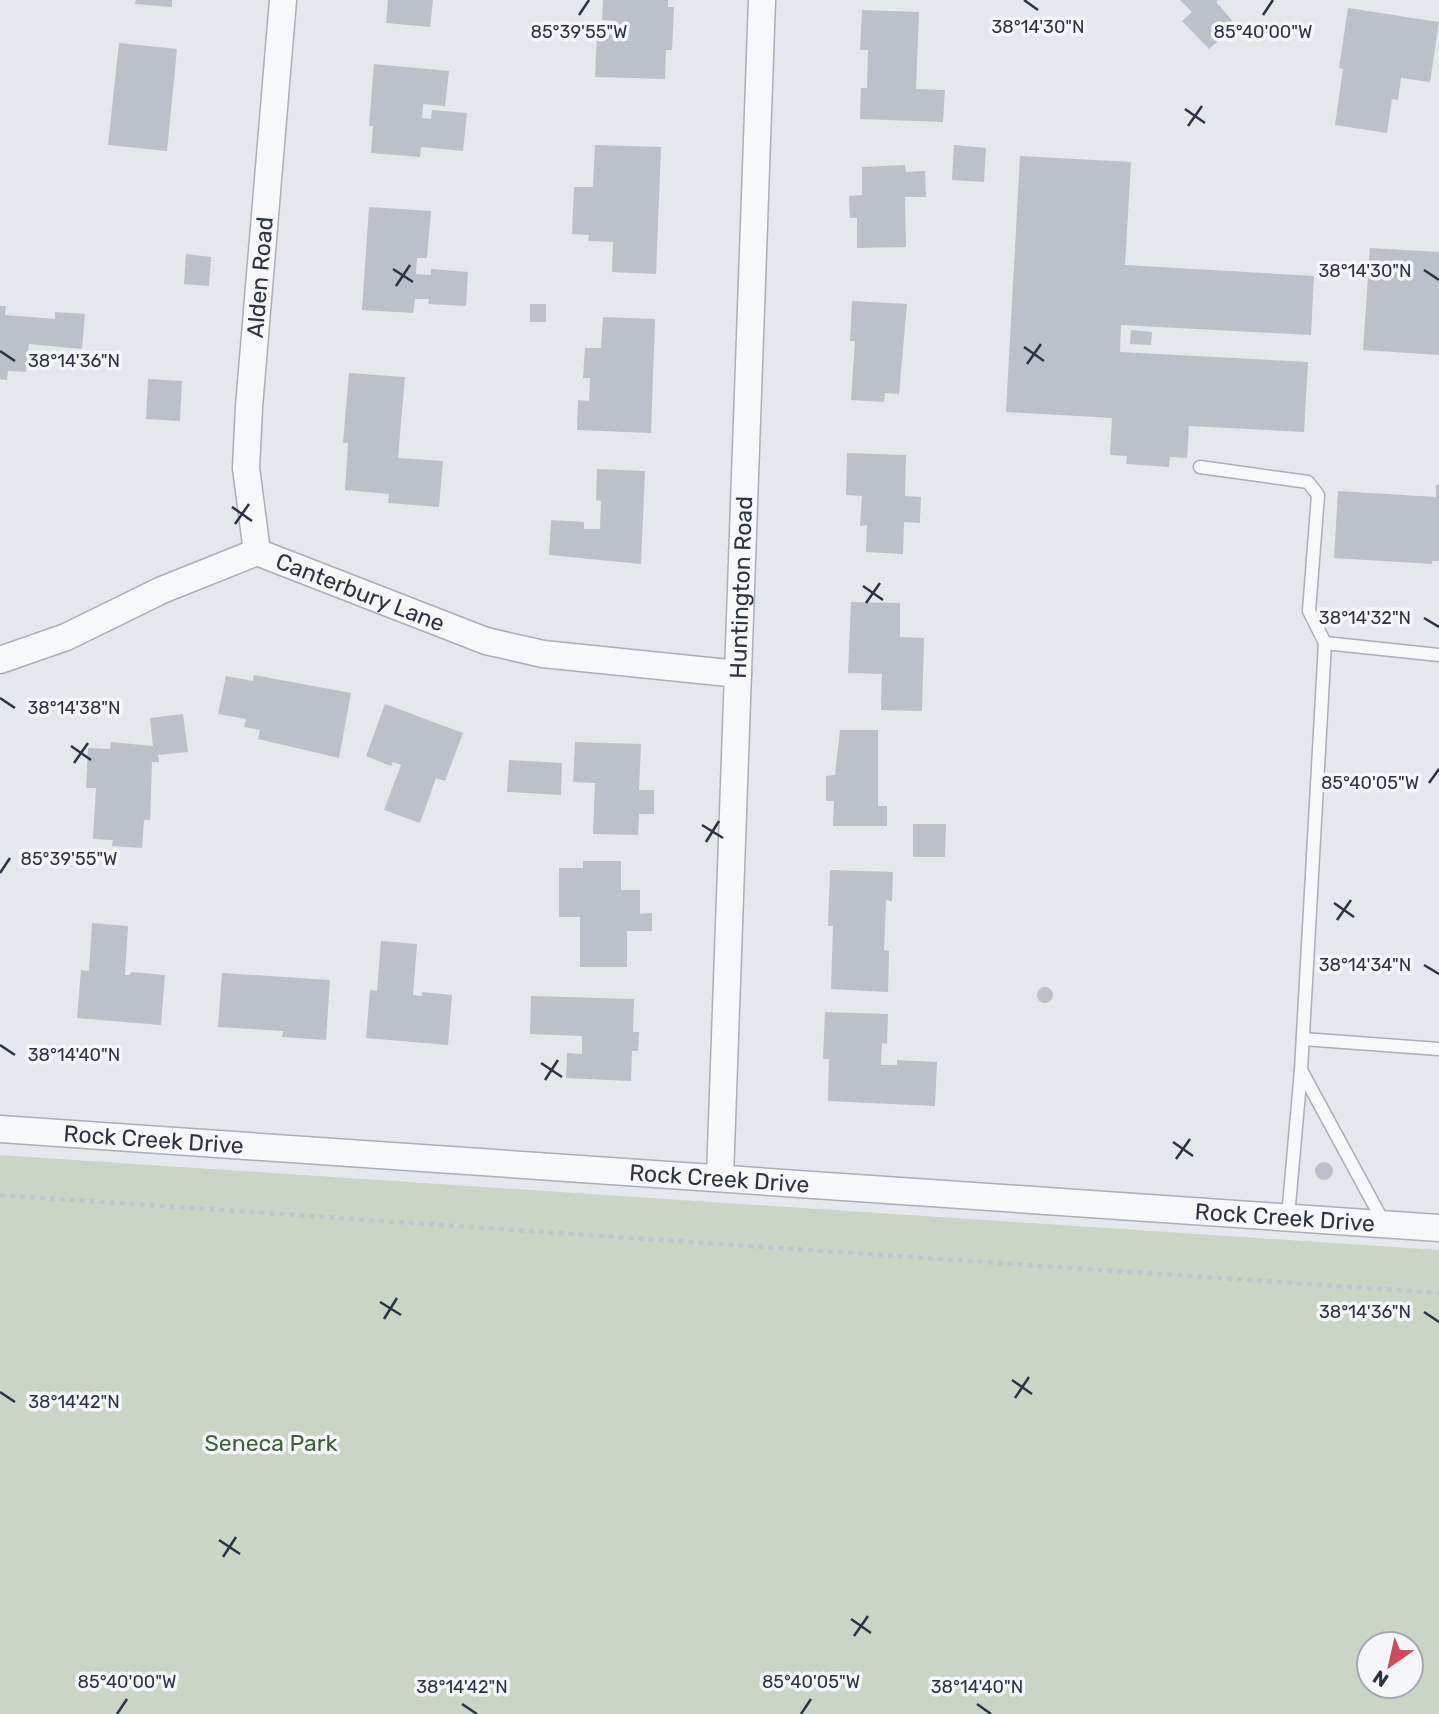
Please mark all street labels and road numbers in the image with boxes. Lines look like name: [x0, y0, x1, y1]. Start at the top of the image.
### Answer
street label: Alden Road: [241, 215, 279, 339]
street label: Huntington Road: [724, 496, 758, 679]
street label: Canterbury Lane: [272, 547, 449, 638]
street label: Rock Creek Drive: [63, 1119, 245, 1160]
street label: Rock Creek Drive: [628, 1158, 810, 1199]
street label: Rock Creek Drive: [1194, 1197, 1376, 1238]

